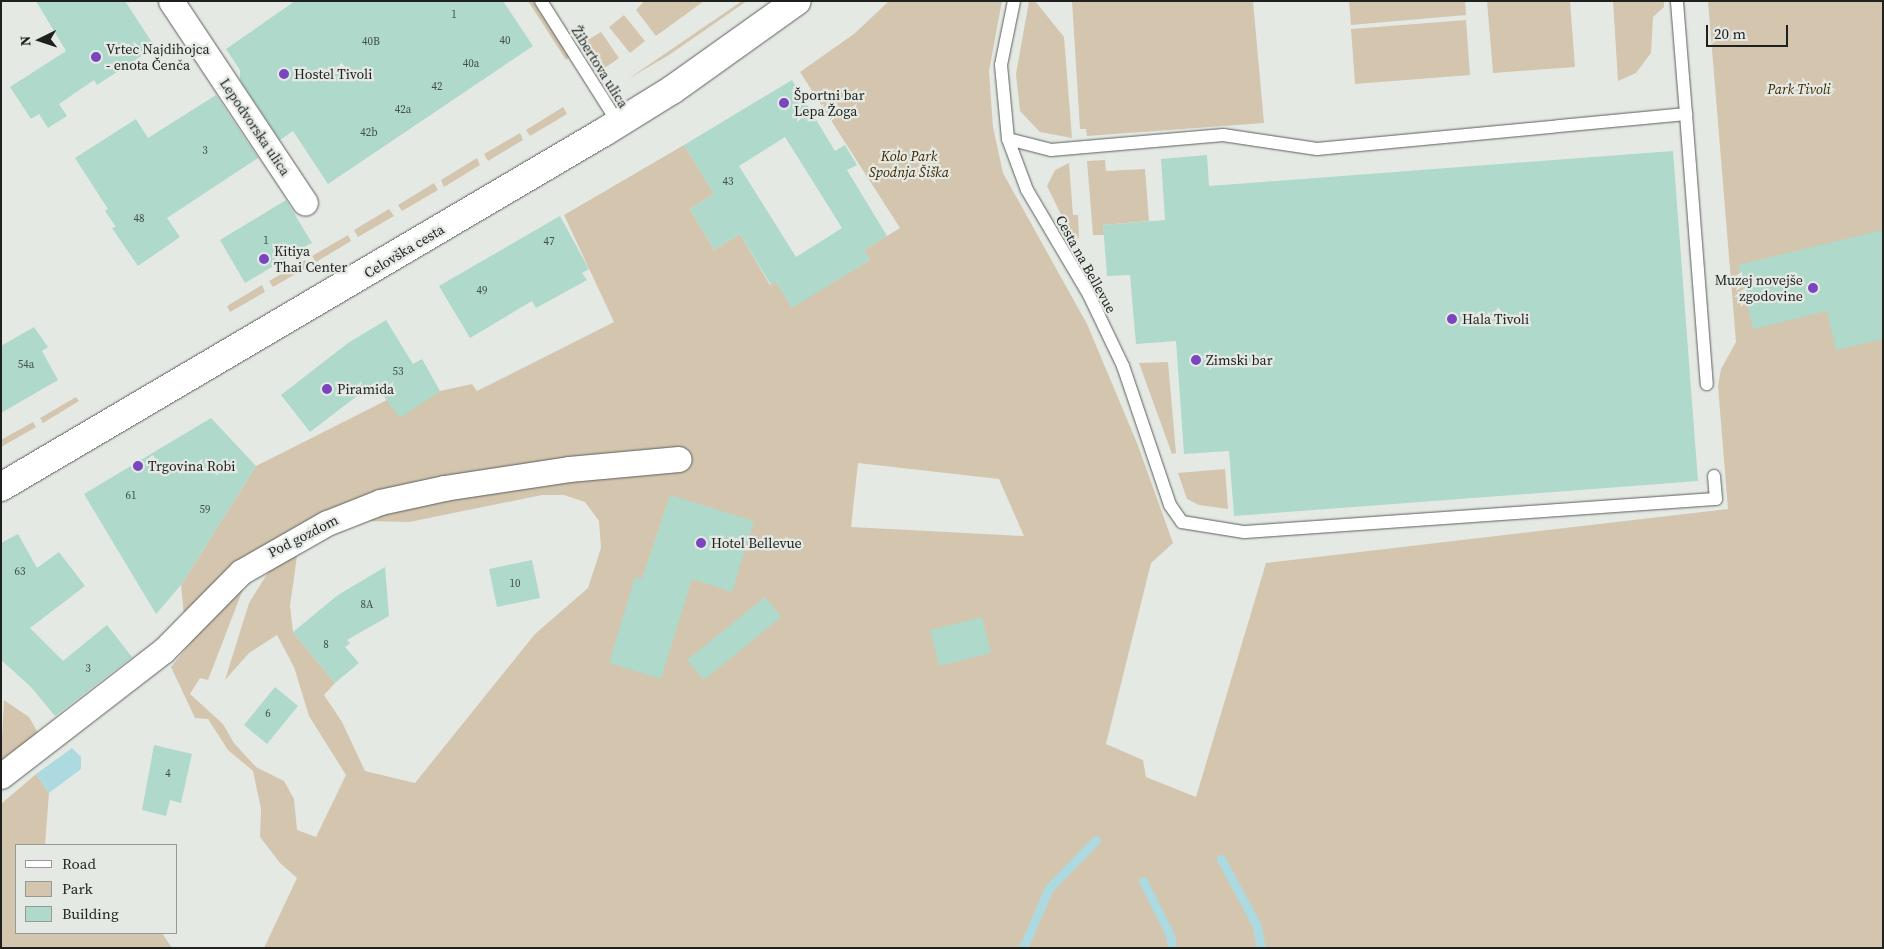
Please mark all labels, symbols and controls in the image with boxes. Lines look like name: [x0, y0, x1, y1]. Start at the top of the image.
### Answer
house number: 1: [451, 8, 457, 22]
north arrow: [15, 15, 65, 65]
scale bar: [1709, 15, 1792, 47]
street label: Žibertova ulica: [568, 23, 632, 111]
text: 20 m: [1714, 23, 1746, 44]
house number: 40: [500, 34, 510, 48]
text: N: [15, 35, 35, 47]
house number: 40B: [362, 35, 380, 49]
place label: Vrtec Najdihojca - enota Čenča: [106, 41, 210, 74]
marker: Vrtec Najdihojca - enota Čenča: [90, 51, 102, 63]
house number: 40a: [463, 57, 479, 71]
place label: Hostel Tivoli: [294, 66, 373, 82]
marker: Hostel Tivoli: [278, 68, 290, 80]
street label: Lepodvorska ulica: [216, 75, 294, 179]
house number: 42: [432, 80, 442, 94]
park label: Park Tivoli: [1767, 81, 1831, 97]
place label: Športni bar Lepa Žoga: [794, 87, 865, 120]
marker: Športni bar Lepa Žoga: [778, 97, 790, 109]
house number: 42a: [395, 103, 411, 117]
house number: 42b: [360, 126, 378, 140]
house number: 3: [202, 144, 208, 158]
park label: Kolo Park Spodnja Šiška: [869, 148, 949, 180]
house number: 43: [723, 175, 733, 189]
house number: 48: [134, 212, 144, 226]
street label: Cesta na Bellevue: [1052, 212, 1120, 316]
street label: Celovška cesta: [361, 221, 447, 281]
house number: 1: [263, 234, 269, 248]
house number: 47: [544, 235, 554, 249]
place label: Kitiya Thai Center: [274, 243, 347, 276]
marker: Kitiya Thai Center: [258, 253, 270, 265]
place label: Muzej novejše zgodovine: [1715, 272, 1803, 304]
marker: Muzej novejše zgodovine: [1807, 282, 1819, 294]
house number: 49: [477, 284, 487, 298]
place label: Hala Tivoli: [1462, 311, 1529, 327]
marker: Hala Tivoli: [1446, 313, 1458, 325]
place label: Zimski bar: [1206, 352, 1273, 368]
marker: Zimski bar: [1190, 354, 1202, 366]
house number: 54a: [18, 358, 34, 372]
house number: 53: [393, 365, 403, 379]
place label: Piramida: [337, 381, 394, 397]
marker: Piramida: [321, 383, 333, 395]
place label: Trgovina Robi: [148, 458, 235, 474]
marker: Trgovina Robi: [132, 460, 144, 472]
house number: 61: [126, 489, 136, 503]
house number: 59: [200, 503, 210, 517]
street label: Pod gozdom: [265, 511, 341, 561]
place label: Hotel Bellevue: [711, 535, 802, 551]
marker: Hotel Bellevue: [695, 537, 707, 549]
house number: 63: [15, 565, 25, 579]
house number: 10: [510, 577, 520, 591]
house number: 8A: [361, 598, 373, 612]
house number: 8: [323, 638, 329, 652]
house number: 3: [85, 662, 91, 676]
house number: 6: [265, 707, 271, 721]
house number: 4: [165, 767, 171, 781]
legend: [15, 844, 178, 934]
text: Road: [62, 853, 96, 874]
text: Park: [62, 878, 93, 899]
text: Building: [62, 903, 119, 924]

